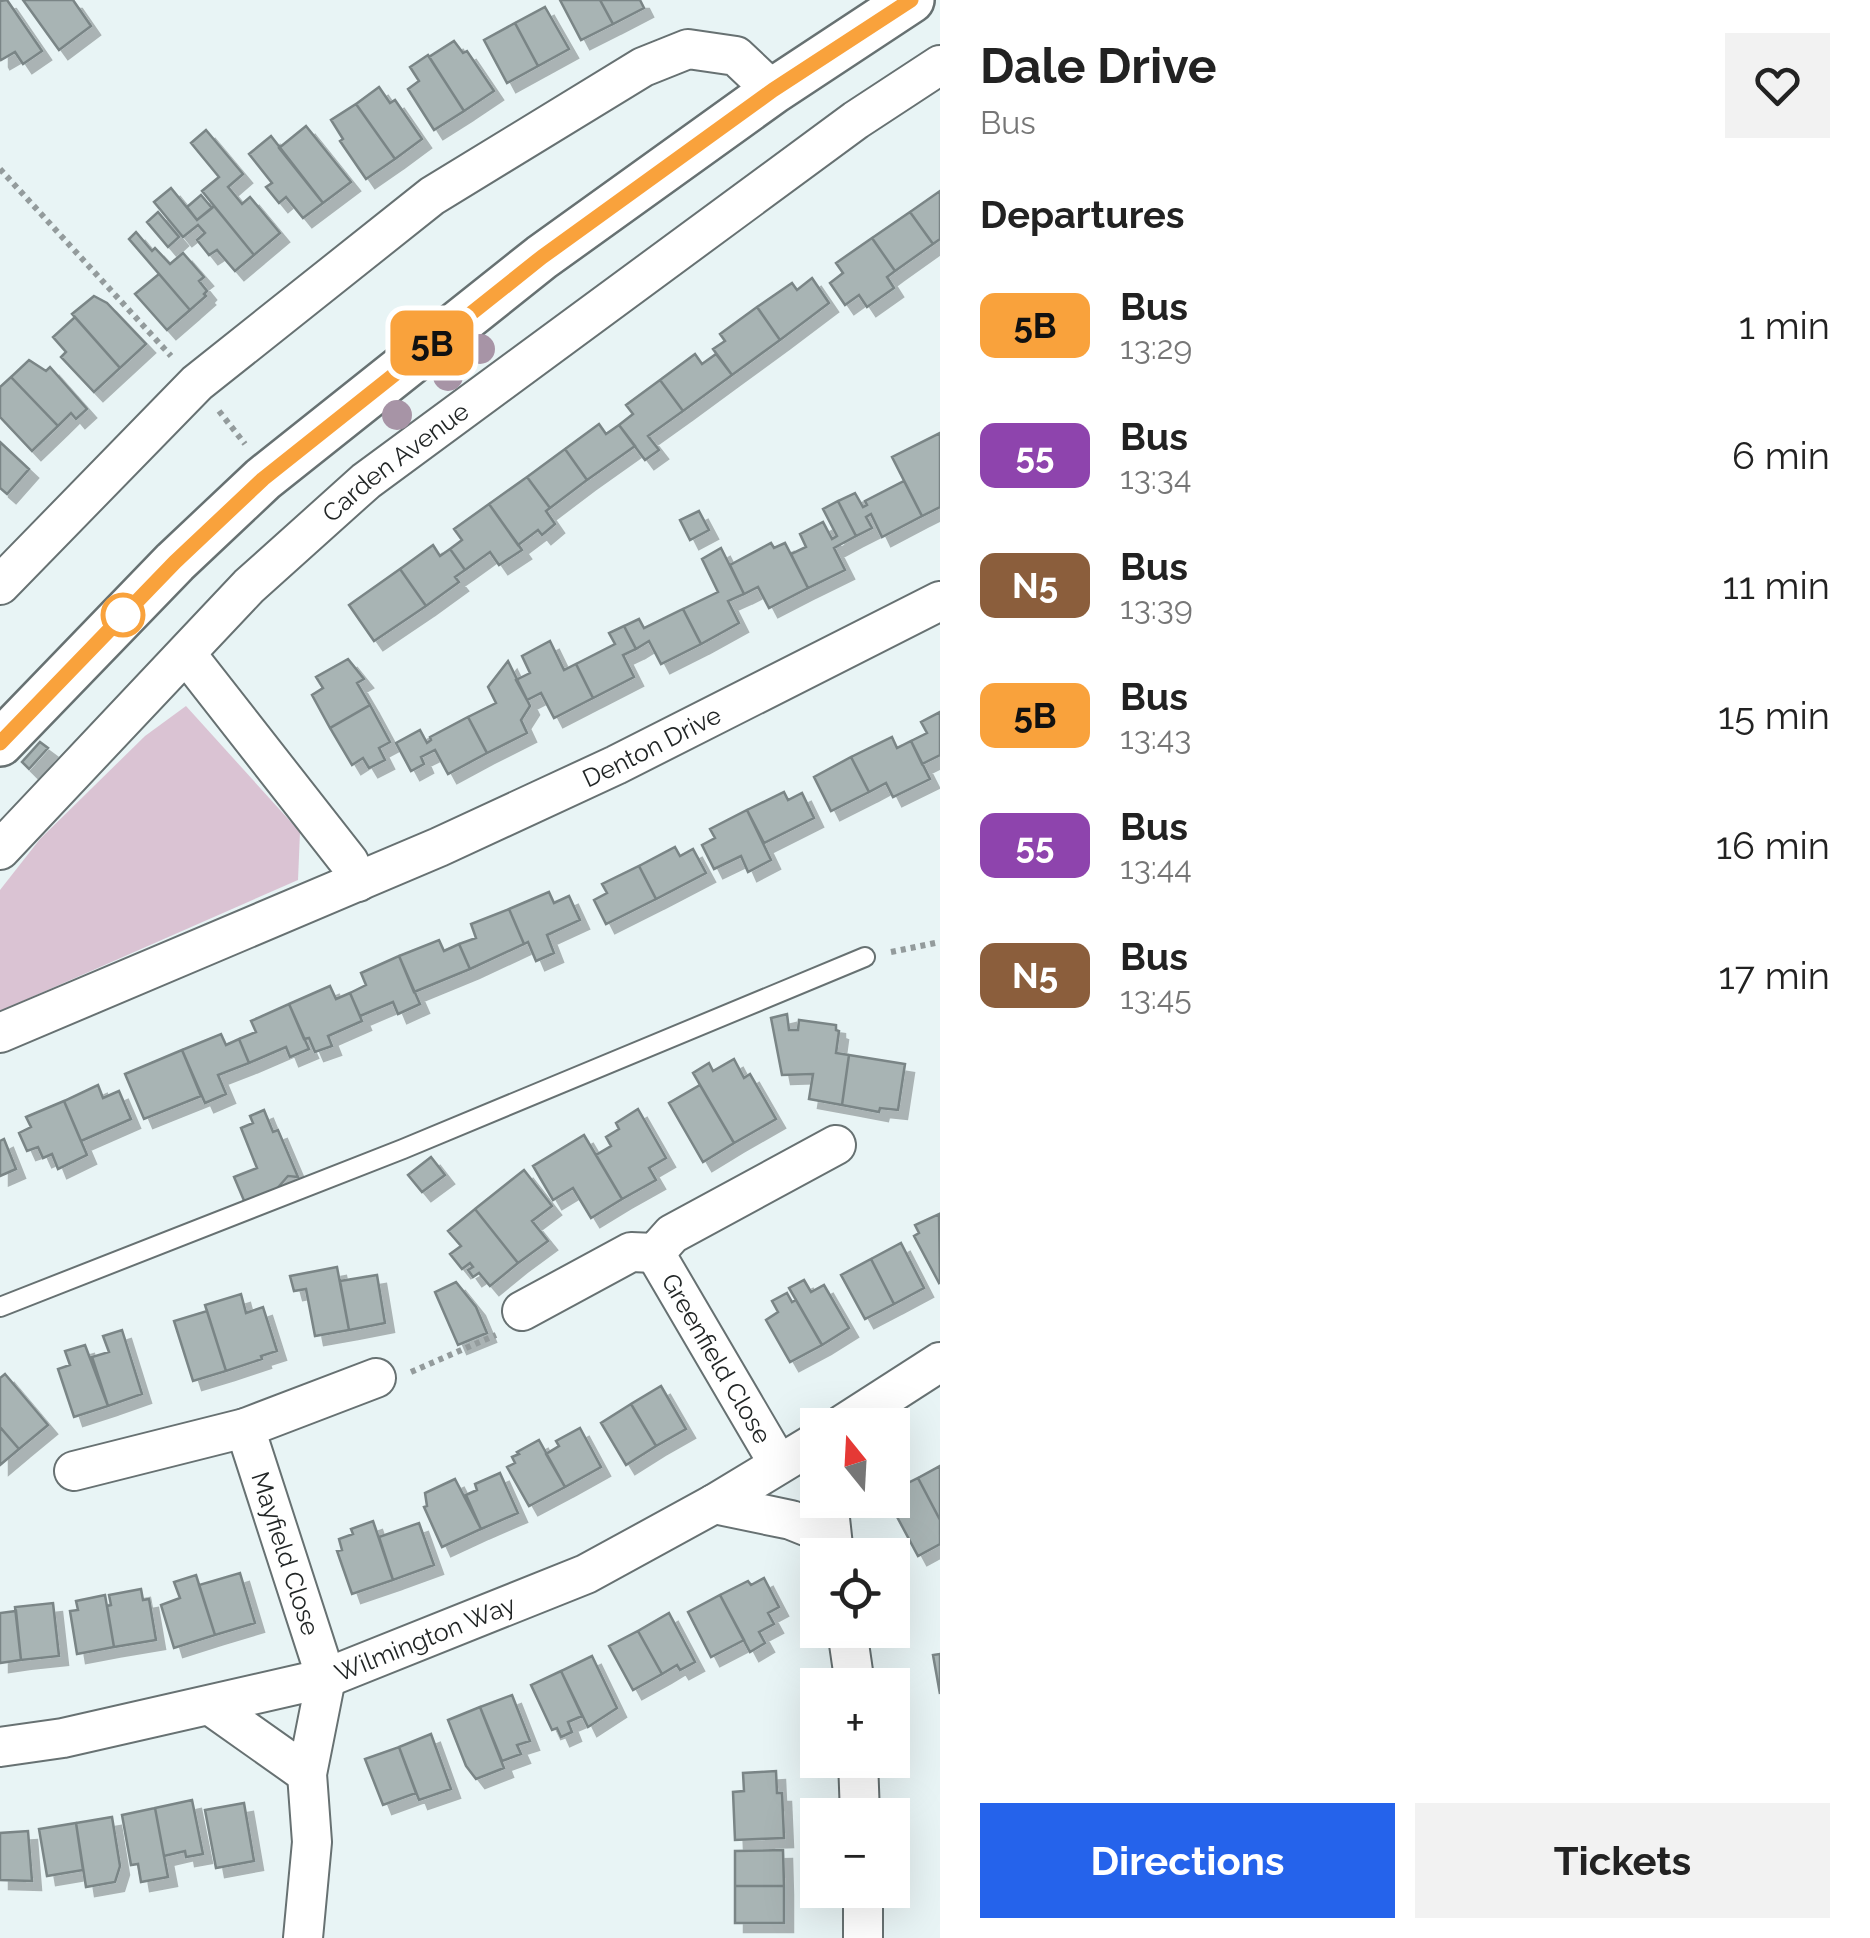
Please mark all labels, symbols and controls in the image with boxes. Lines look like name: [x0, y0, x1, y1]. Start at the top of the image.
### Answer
button: heart: [1725, 33, 1830, 138]
text: Dale Drive: [980, 38, 1216, 94]
text: Bus: [980, 104, 1036, 141]
text: Departures: [980, 192, 1185, 237]
text: Bus: [1120, 284, 1188, 329]
text: 1 min: [1739, 303, 1830, 348]
text: 5B: [1013, 305, 1057, 346]
line badge: 5B: [387, 310, 477, 376]
text: 5B: [410, 323, 454, 364]
text: 13:29: [1120, 329, 1192, 366]
street label: Carden Avenue: [316, 396, 474, 528]
text: Bus: [1120, 414, 1188, 459]
text: 6 min: [1732, 433, 1830, 478]
text: 55: [1016, 435, 1054, 476]
text: 13:34: [1120, 459, 1191, 496]
text: Bus: [1120, 544, 1188, 589]
text: 11 min: [1722, 563, 1830, 608]
text: N5: [1012, 565, 1058, 606]
text: 13:39: [1120, 589, 1193, 626]
unlabelled marker: [102, 594, 144, 636]
text: Bus: [1120, 674, 1188, 719]
text: 15 min: [1718, 693, 1830, 738]
text: 5B: [1013, 695, 1057, 736]
street label: Denton Drive: [578, 699, 726, 793]
text: 13:43: [1120, 719, 1191, 756]
text: Bus: [1120, 804, 1188, 849]
text: 16 min: [1716, 823, 1830, 868]
text: 55: [1016, 825, 1054, 866]
text: 13:44: [1120, 849, 1192, 886]
text: Bus: [1120, 934, 1188, 979]
text: 17 min: [1719, 953, 1830, 998]
text: N5: [1012, 955, 1058, 996]
text: 13:45: [1120, 979, 1192, 1016]
street label: Greenfield Close: [655, 1268, 778, 1449]
north arrow: [800, 1408, 910, 1518]
map controls: [800, 1408, 910, 1908]
street label: Mayfield Close: [245, 1468, 326, 1639]
button: locate: [800, 1538, 910, 1648]
street label: Wilmington Way: [330, 1589, 520, 1688]
button: +: [800, 1668, 910, 1778]
button: −: [800, 1798, 910, 1908]
button: Directions: [980, 1803, 1395, 1918]
button: Tickets: [1415, 1803, 1830, 1918]

